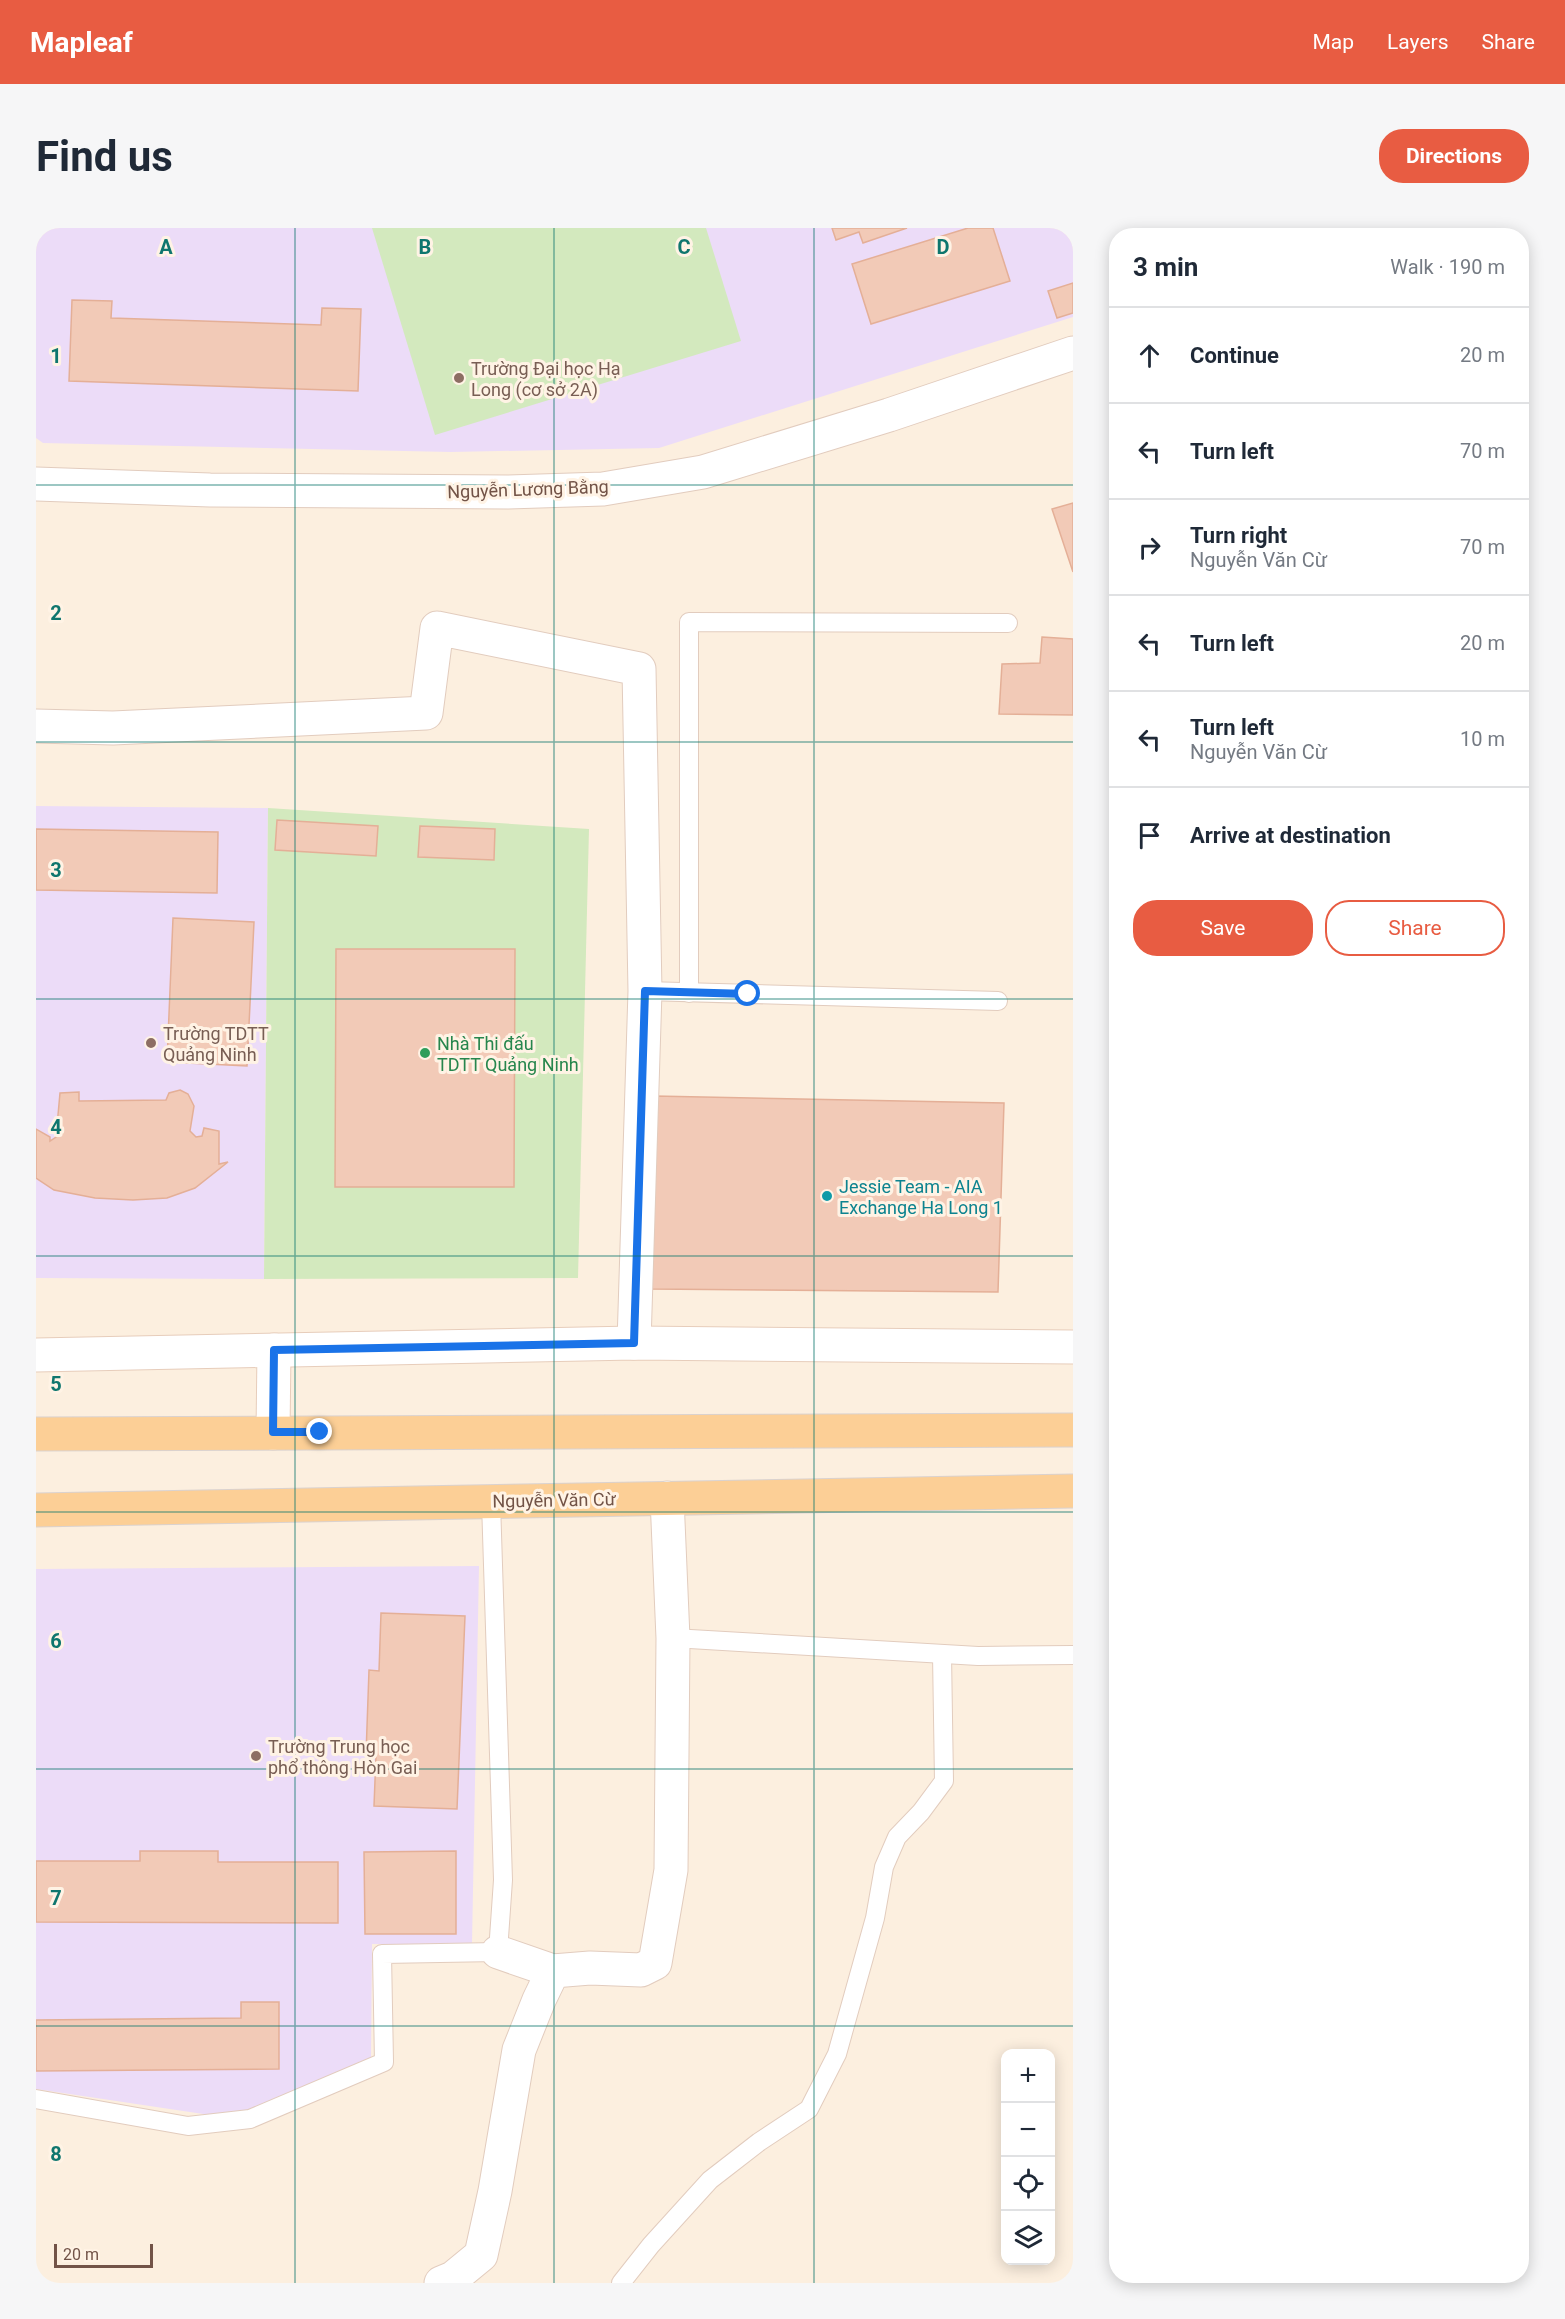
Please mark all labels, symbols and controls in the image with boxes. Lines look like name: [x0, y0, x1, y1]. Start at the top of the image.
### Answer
text: Mapleaf: [30, 26, 133, 59]
text: Map: [1312, 30, 1354, 54]
text: Layers: [1387, 30, 1448, 54]
text: Share: [1481, 30, 1535, 54]
button: Directions: [1379, 129, 1529, 183]
text: Find us: [36, 132, 173, 181]
text: A: [159, 235, 173, 259]
text: B: [419, 235, 431, 259]
text: C: [677, 235, 691, 259]
text: D: [937, 235, 950, 259]
text: 3 min: [1133, 252, 1198, 282]
text: Walk · 190 m: [1390, 255, 1505, 279]
icon: ahead: [1133, 339, 1166, 372]
text: Continue: [1190, 343, 1279, 368]
text: 20 m: [1460, 343, 1505, 367]
text: 1: [50, 344, 62, 368]
place label: Trường Đại học Hạ Long (cơ sở 2A): [471, 358, 621, 401]
marker: Trường Đại học Hạ Long (cơ sở 2A): [452, 371, 466, 385]
icon: left: [1133, 435, 1166, 468]
text: Turn left: [1190, 439, 1274, 464]
text: 70 m: [1460, 439, 1505, 463]
street label: Nguyễn Lương Bằng: [447, 476, 609, 502]
text: Turn right: [1190, 523, 1287, 548]
icon: right: [1133, 531, 1166, 564]
text: 70 m: [1460, 535, 1505, 559]
text: Nguyễn Văn Cừ: [1190, 548, 1327, 572]
text: 2: [50, 601, 62, 625]
icon: left: [1133, 627, 1166, 660]
text: Turn left: [1190, 631, 1274, 656]
text: 20 m: [1460, 631, 1505, 655]
text: Turn left: [1190, 715, 1274, 740]
icon: left: [1133, 723, 1166, 756]
text: 10 m: [1460, 727, 1505, 751]
text: Nguyễn Văn Cừ: [1190, 740, 1327, 764]
icon: arrive: [1133, 819, 1166, 852]
text: Arrive at destination: [1190, 823, 1391, 848]
text: 3: [50, 858, 62, 882]
button: Save: [1133, 900, 1313, 956]
button: Share: [1325, 900, 1505, 956]
route start: [734, 980, 760, 1006]
place label: Trường TDTT Quảng Ninh: [163, 1023, 269, 1065]
place label: Nhà Thi đấu TDTT Quảng Ninh: [437, 1033, 579, 1075]
marker: Trường TDTT Quảng Ninh: [144, 1036, 158, 1050]
marker: Nhà Thi đấu TDTT Quảng Ninh: [418, 1046, 432, 1060]
text: 4: [50, 1115, 62, 1139]
place label: Jessie Team - AIA Exchange Ha Long 1: [839, 1176, 1003, 1218]
marker: Jessie Team - AIA Exchange Ha Long 1: [820, 1189, 834, 1203]
text: 5: [50, 1372, 62, 1396]
route end: [306, 1418, 332, 1444]
street label: Nguyễn Văn Cừ: [492, 1488, 617, 1512]
text: 6: [50, 1629, 62, 1653]
place label: Trường Trung học phổ thông Hòn Gai: [268, 1736, 417, 1778]
marker: Trường Trung học phổ thông Hòn Gai: [249, 1749, 263, 1763]
text: 7: [50, 1886, 62, 1910]
map controls: [1001, 2049, 1055, 2265]
button: +: [1001, 2049, 1055, 2103]
button: −: [1001, 2103, 1055, 2157]
text: 8: [50, 2142, 62, 2166]
button: locate: [1001, 2157, 1055, 2211]
button: layers: [1001, 2211, 1055, 2265]
scale bar: [54, 2241, 153, 2268]
text: 20 m: [63, 2245, 99, 2264]

